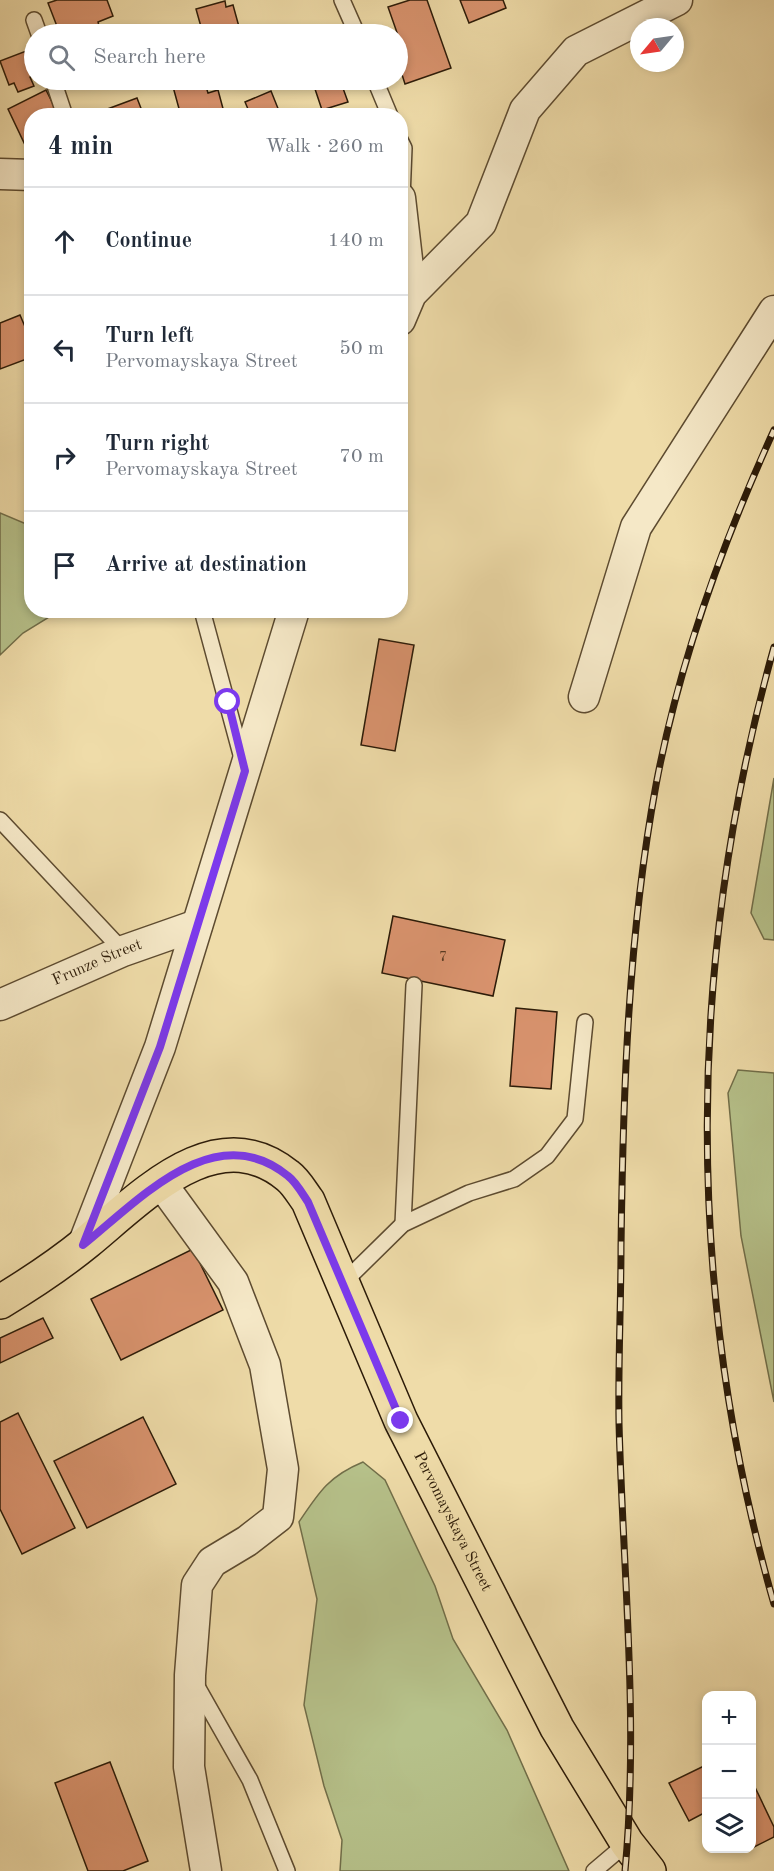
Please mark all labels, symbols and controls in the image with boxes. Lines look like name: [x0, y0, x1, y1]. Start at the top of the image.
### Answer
north arrow: [630, 18, 684, 72]
search box: [24, 24, 408, 90]
icon: search: [45, 41, 78, 74]
text: Search here: [93, 46, 206, 68]
text: 4 min: [48, 134, 113, 160]
text: Walk · 260 m: [265, 137, 384, 157]
icon: ahead: [48, 225, 81, 258]
text: Continue: [105, 230, 192, 252]
text: 140 m: [328, 231, 384, 251]
text: Turn left: [105, 325, 194, 347]
icon: left: [48, 333, 81, 366]
text: 50 m: [339, 339, 384, 359]
text: Pervomayskaya Street: [105, 352, 298, 372]
text: Turn right: [105, 433, 209, 455]
icon: right: [48, 441, 81, 474]
text: 70 m: [339, 447, 384, 467]
text: Pervomayskaya Street: [105, 460, 298, 480]
icon: arrive: [48, 549, 81, 582]
text: Arrive at destination: [105, 554, 307, 576]
route start: [214, 688, 240, 714]
street label: Frunze Street: [50, 937, 145, 989]
house number: 7: [439, 950, 447, 964]
route end: [387, 1407, 413, 1433]
street label: Pervomayskaya Street: [410, 1449, 494, 1595]
map controls: [702, 1691, 756, 1853]
button: +: [702, 1691, 756, 1745]
button: −: [702, 1745, 756, 1799]
button: layers: [702, 1799, 756, 1853]

